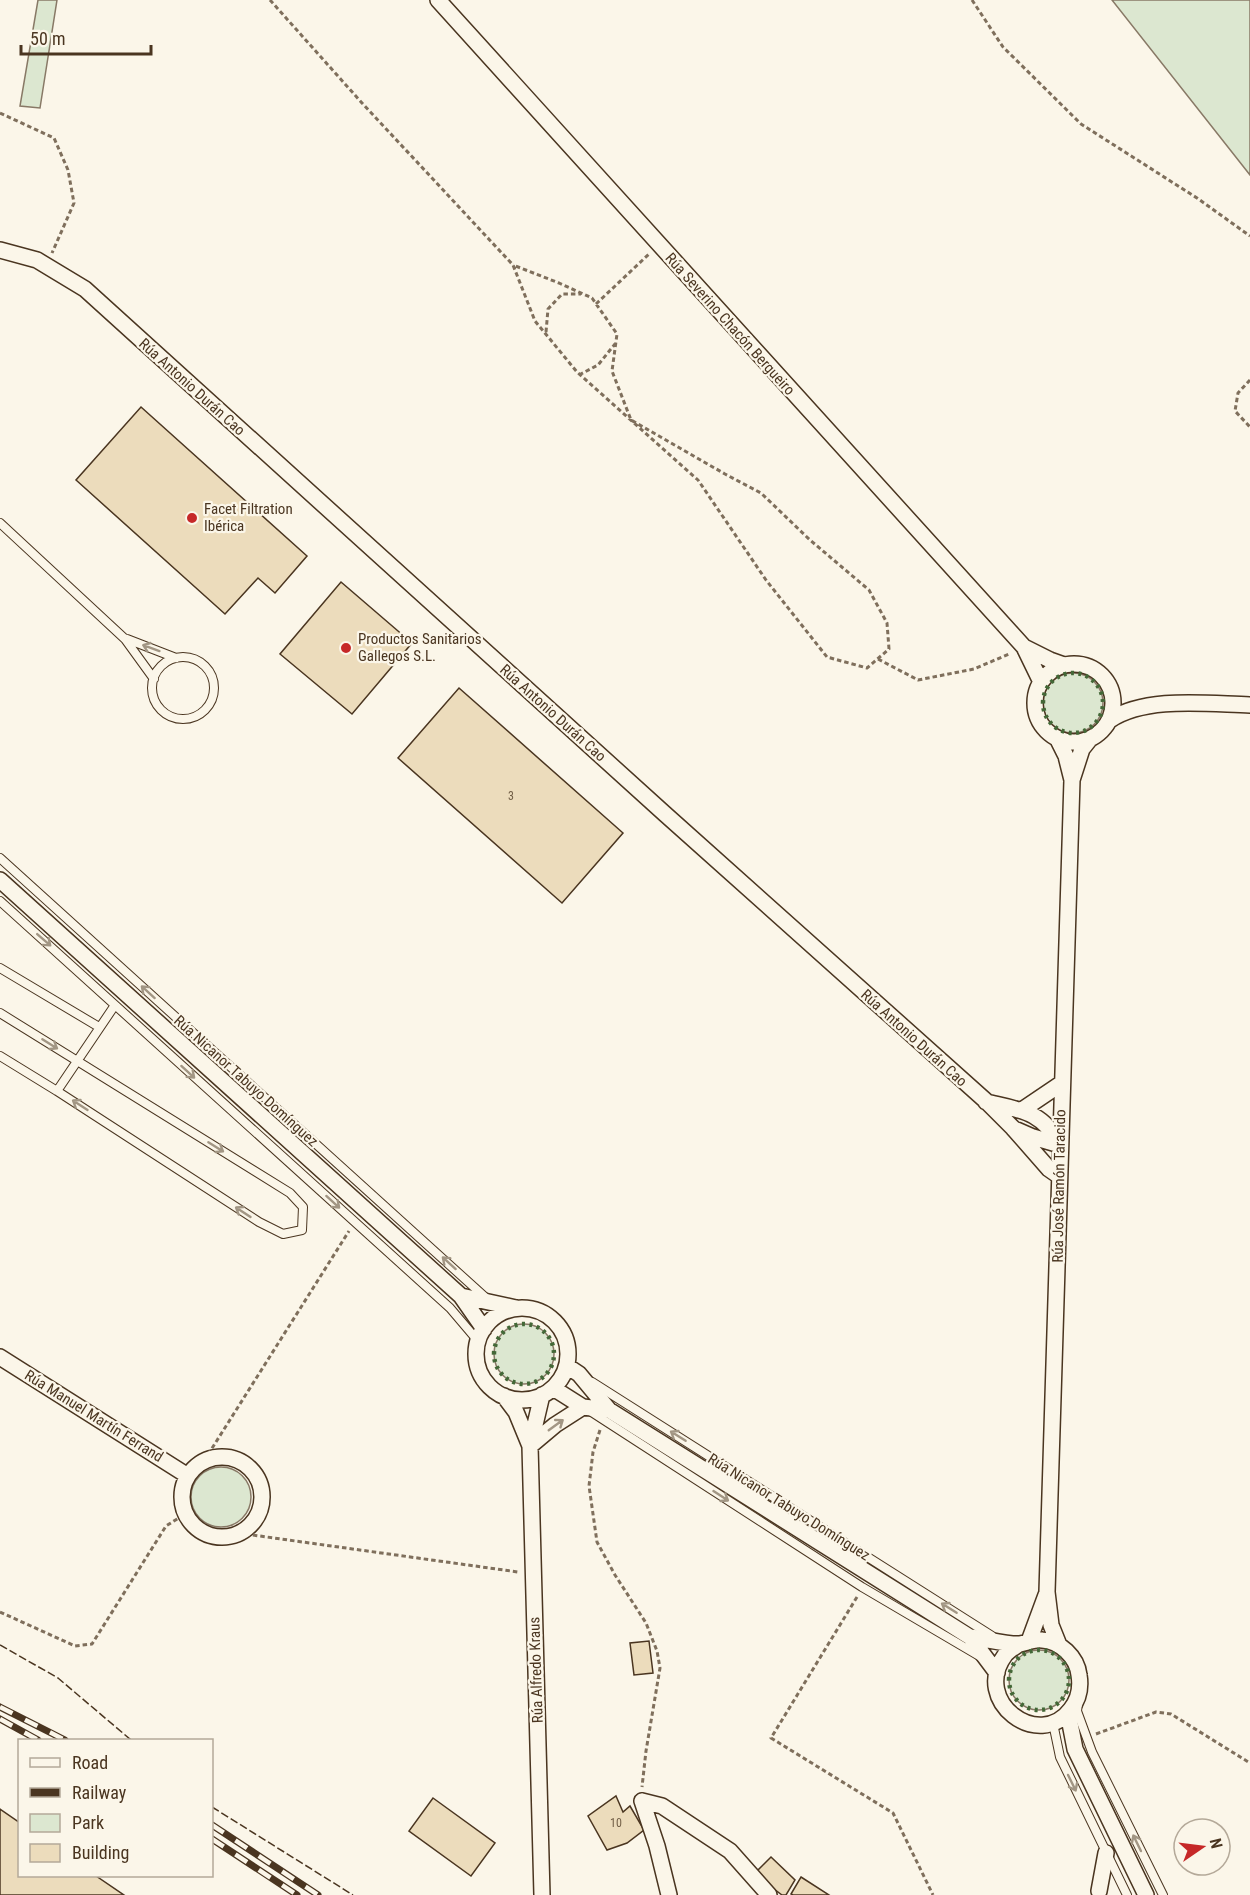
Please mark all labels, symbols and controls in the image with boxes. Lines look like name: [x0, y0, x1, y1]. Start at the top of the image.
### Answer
scale bar: [21, 18, 152, 56]
text: 50 m: [30, 28, 65, 49]
street label: Rúa Severino Chacón Bergueiro: [661, 249, 799, 399]
street label: Rúa Antonio Durán Cao: [135, 335, 249, 439]
place label: Facet Filtration Ibérica: [204, 500, 293, 535]
marker: Facet Filtration Ibérica: [185, 511, 199, 525]
place label: Productos Sanitarios Gallegos S.L.: [358, 630, 482, 665]
marker: Productos Sanitarios Gallegos S.L.: [339, 641, 353, 655]
one-way arrow: [142, 642, 160, 653]
street label: Rúa Antonio Durán Cao: [496, 661, 610, 765]
house number: 3: [508, 789, 514, 803]
one-way arrow: [36, 933, 51, 947]
one-way arrow: [141, 985, 156, 999]
street label: Rúa Antonio Durán Cao: [857, 986, 971, 1090]
street label: Rúa Nicanor Tabuyo Domínguez: [170, 1012, 322, 1150]
one-way arrow: [41, 1039, 58, 1051]
one-way arrow: [180, 1064, 195, 1078]
one-way arrow: [71, 1099, 88, 1112]
street label: Rúa José Ramón Taracido: [1049, 1109, 1069, 1263]
one-way arrow: [207, 1141, 224, 1153]
one-way arrow: [325, 1195, 340, 1209]
one-way arrow: [235, 1206, 252, 1218]
one-way arrow: [441, 1256, 456, 1270]
street label: Rúa Manuel Martín Ferrand: [21, 1366, 167, 1466]
one-way arrow: [547, 1419, 563, 1431]
one-way arrow: [670, 1430, 687, 1442]
street label: Rúa Nicanor Tabuyo Domínguez: [705, 1450, 873, 1564]
one-way arrow: [712, 1490, 729, 1502]
one-way arrow: [941, 1602, 958, 1614]
street label: Rúa Alfredo Kraus: [525, 1616, 547, 1723]
legend: [18, 1739, 213, 1877]
text: Road: [72, 1752, 108, 1773]
one-way arrow: [1067, 1774, 1079, 1792]
text: Railway: [72, 1782, 127, 1803]
text: Park: [72, 1812, 104, 1833]
house number: 10: [610, 1816, 622, 1830]
north arrow: [1172, 1817, 1232, 1877]
one-way arrow: [1131, 1834, 1142, 1852]
text: N: [1206, 1836, 1226, 1851]
text: Building: [72, 1842, 129, 1863]

